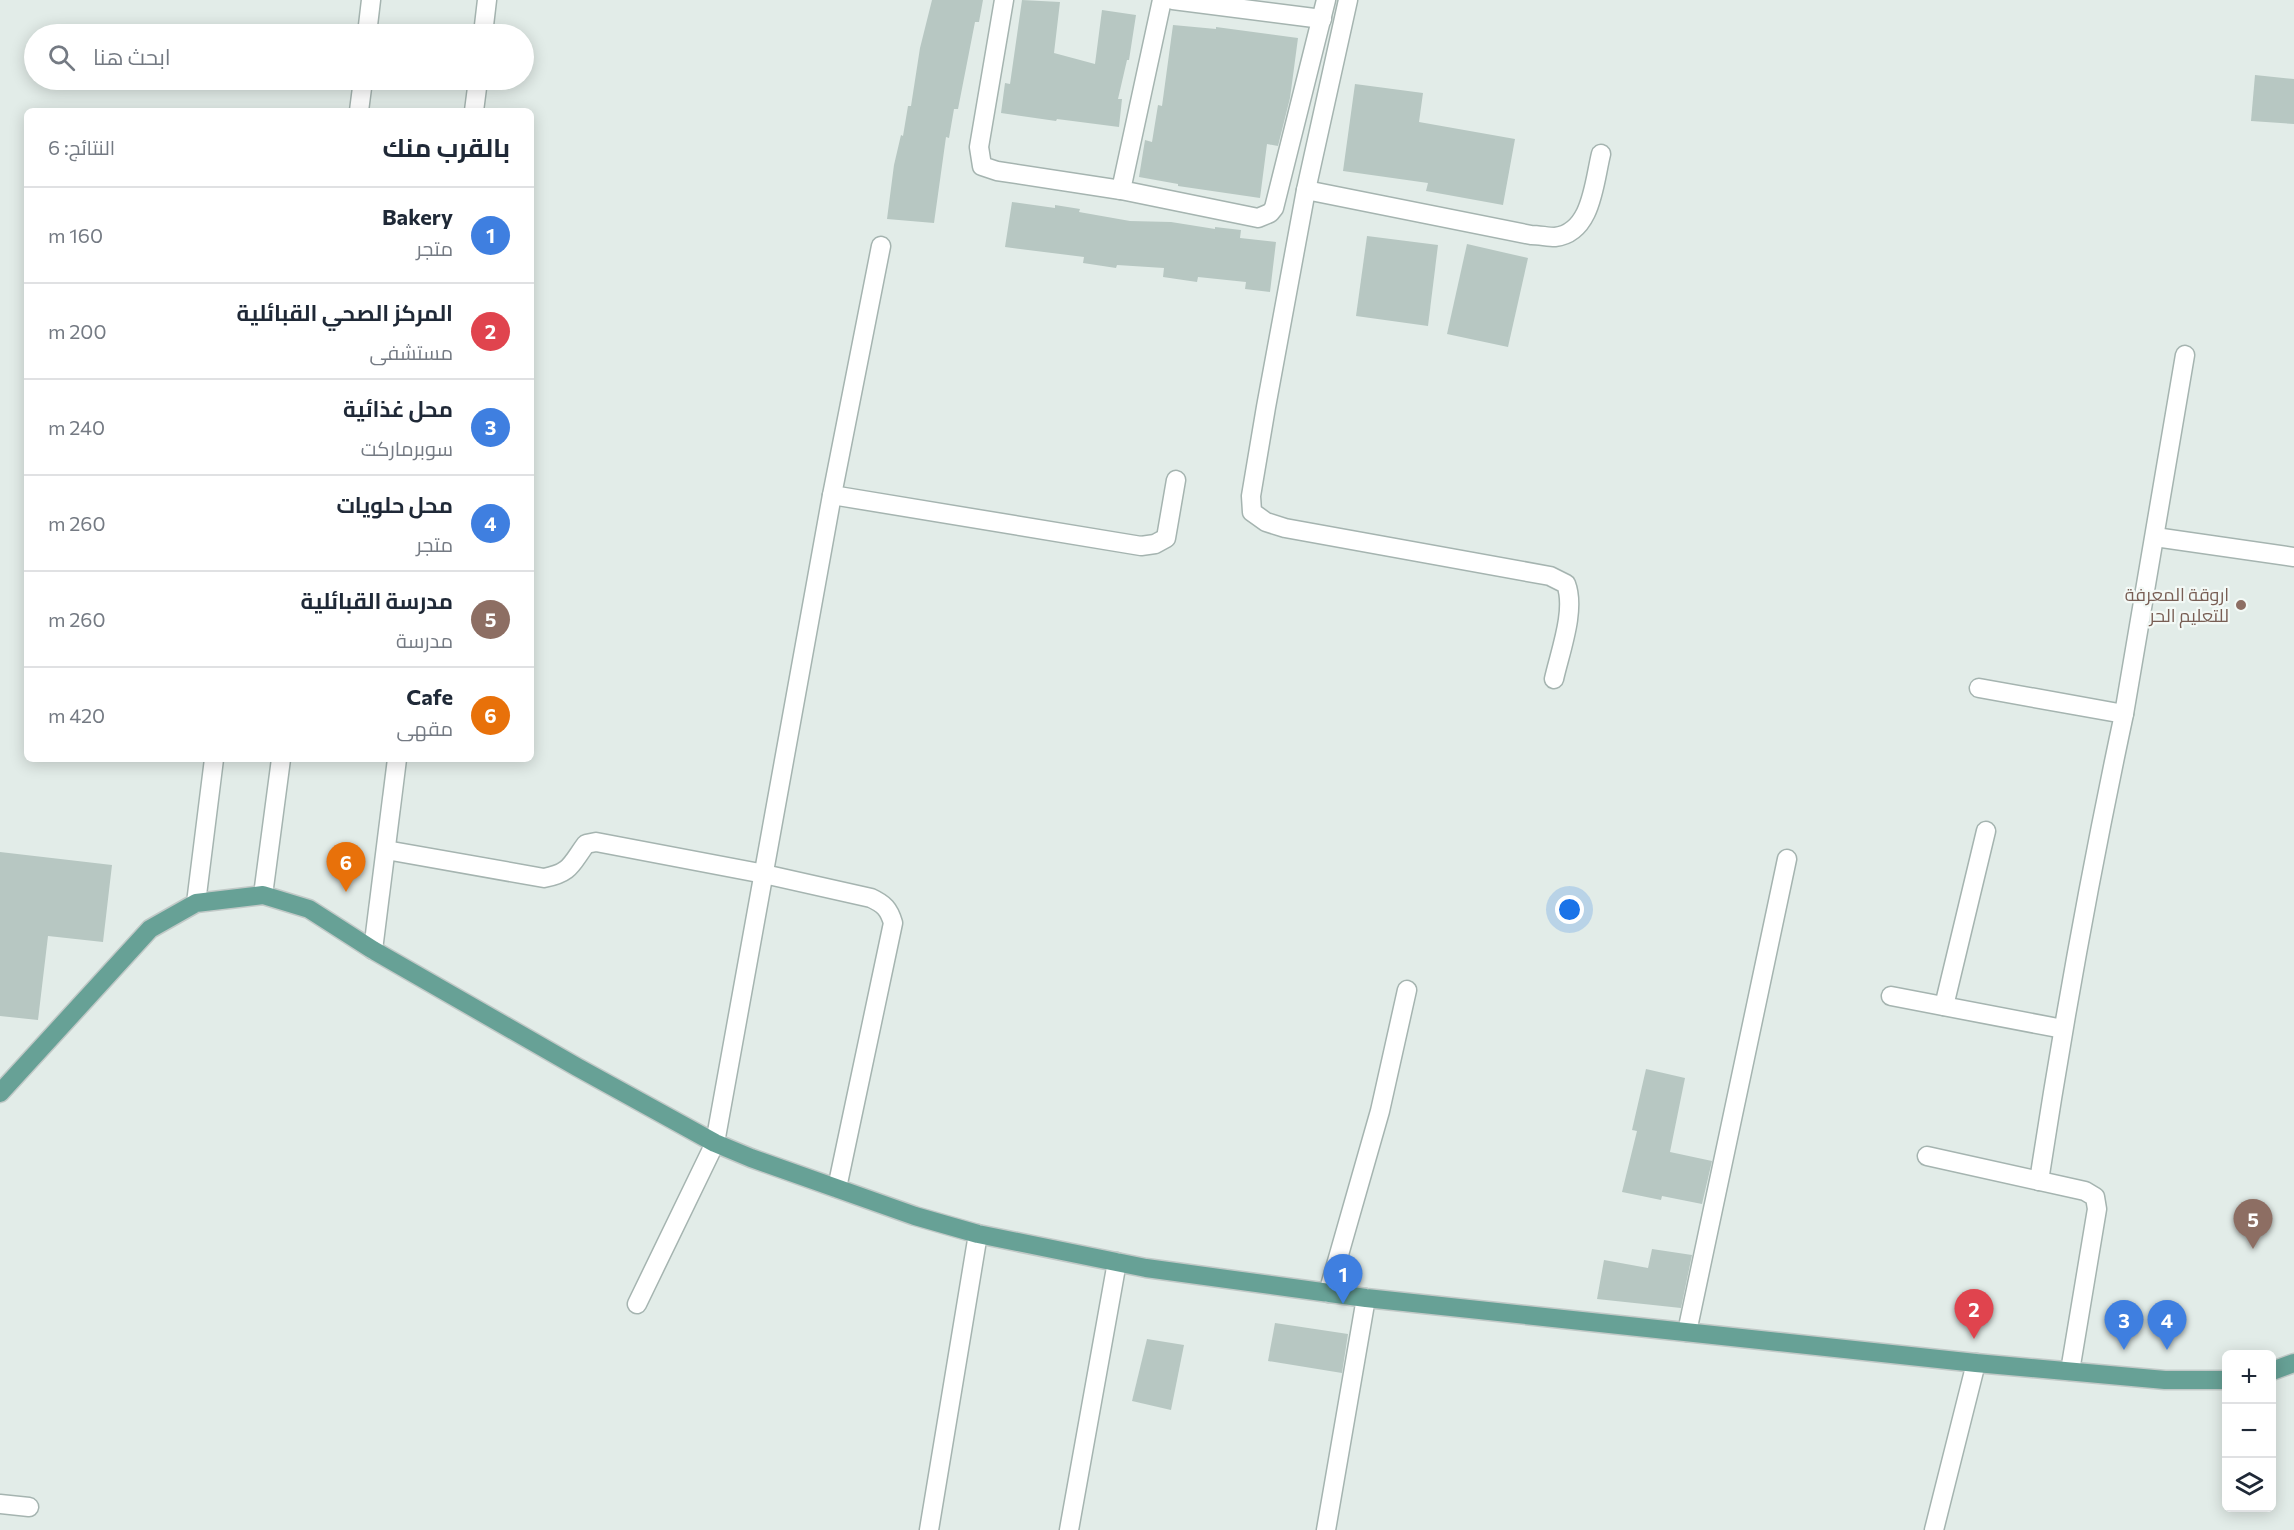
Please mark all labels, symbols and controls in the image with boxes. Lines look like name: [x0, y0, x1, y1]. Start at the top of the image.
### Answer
search box: [24, 24, 534, 90]
icon: search: [45, 41, 78, 74]
text: ابحث هنا: [93, 43, 171, 70]
text: بالقرب منك: [382, 131, 510, 162]
text: النتائج: 6: [48, 135, 115, 159]
text: Bakery: [382, 203, 453, 230]
text: 160 m: [48, 223, 103, 247]
text: 1: [486, 223, 495, 247]
text: متجر: [416, 236, 453, 260]
text: المركز الصحي القبائلية: [237, 299, 453, 326]
text: 200 m: [48, 319, 106, 343]
text: 2: [485, 319, 496, 343]
text: مستشفى: [369, 340, 453, 364]
text: محل غذائية: [343, 395, 453, 422]
text: 240 m: [48, 415, 105, 439]
text: 3: [485, 415, 496, 439]
text: سوبرماركت: [361, 436, 453, 460]
text: محل حلويات: [336, 491, 453, 518]
text: 260 m: [48, 511, 106, 535]
text: 4: [484, 511, 497, 535]
text: متجر: [416, 532, 453, 556]
place label: اروقة المعرفة للتعليم الحر: [2125, 583, 2229, 628]
text: مدرسة القبائلية: [301, 587, 453, 614]
marker: اروقة المعرفة للتعليم الحر: [2234, 598, 2248, 612]
text: 260 m: [48, 607, 106, 631]
text: 5: [485, 607, 496, 631]
text: مدرسة: [396, 628, 453, 652]
text: Cafe: [406, 683, 453, 710]
text: 420 m: [48, 703, 105, 727]
text: 6: [484, 703, 497, 727]
text: مقهى: [397, 716, 453, 740]
pin: 6: [326, 842, 366, 892]
your location: [1555, 895, 1584, 924]
pin: 5: [2234, 1200, 2272, 1249]
pin: 1: [1324, 1254, 1362, 1304]
pin: 2: [1954, 1290, 1994, 1339]
pin: 3: [2104, 1300, 2144, 1350]
pin: 4: [2148, 1300, 2186, 1350]
map controls: [2222, 1350, 2276, 1512]
button: +: [2222, 1350, 2276, 1404]
button: −: [2222, 1404, 2276, 1458]
button: layers: [2222, 1458, 2276, 1512]

